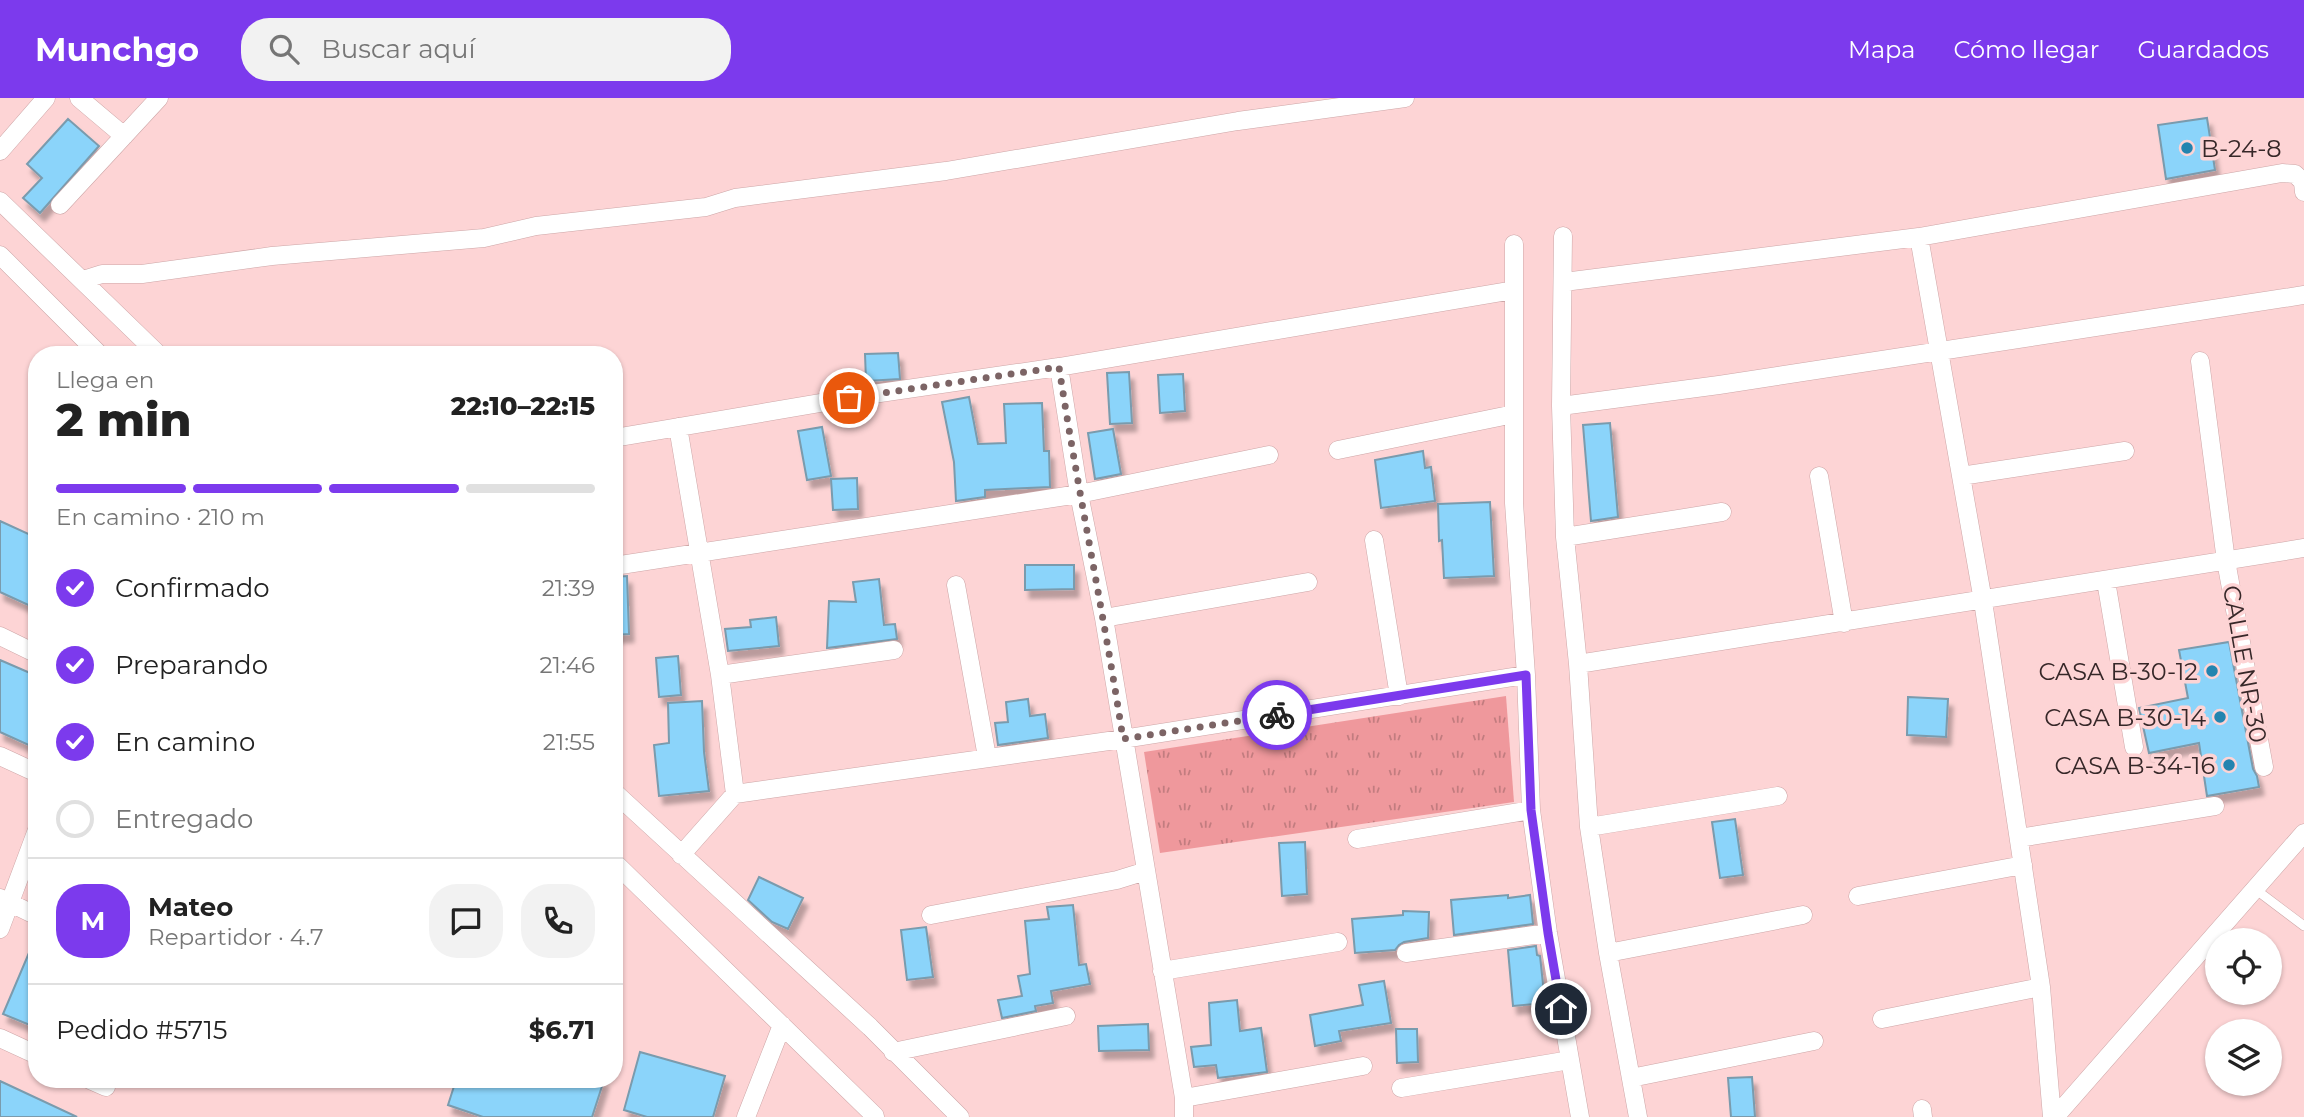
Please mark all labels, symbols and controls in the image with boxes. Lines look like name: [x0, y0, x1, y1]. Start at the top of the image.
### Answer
search box: [241, 18, 731, 81]
text: Munchgo: [35, 29, 199, 69]
icon: search: [265, 30, 303, 68]
text: Buscar aquí: [321, 33, 476, 65]
text: Mapa: [1848, 35, 1915, 64]
text: Cómo llegar: [1953, 35, 2099, 64]
text: Guardados: [2137, 35, 2269, 64]
place label: B-24-8: [2201, 134, 2282, 163]
marker: B-24-8: [2179, 140, 2195, 156]
text: Llega en: [56, 366, 154, 394]
pin: [819, 368, 879, 428]
icon: bag: [830, 379, 868, 417]
text: 22:10–22:15: [451, 390, 595, 422]
text: 2 min: [56, 391, 191, 448]
text: En camino · 210 m: [56, 503, 265, 531]
icon: check: [56, 569, 94, 607]
text: Confirmado: [115, 572, 270, 604]
text: 21:39: [542, 574, 595, 602]
street label: CALLE NR-30: [2217, 583, 2273, 745]
icon: check: [56, 646, 94, 684]
text: Preparando: [115, 649, 268, 681]
text: 21:46: [540, 651, 595, 679]
place label: CASA B-30-12: [2039, 657, 2198, 686]
marker: CASA B-30-12: [2204, 663, 2220, 679]
courier: [1242, 680, 1312, 750]
icon: bike: [1258, 696, 1296, 734]
place label: CASA B-30-14: [2044, 703, 2206, 732]
marker: CASA B-30-14: [2212, 709, 2228, 725]
icon: check: [56, 723, 94, 761]
text: En camino: [115, 726, 255, 758]
text: 21:55: [543, 728, 595, 756]
place label: CASA B-34-16: [2054, 751, 2215, 780]
marker: CASA B-34-16: [2221, 757, 2237, 773]
text: Entregado: [115, 803, 253, 835]
button: chat: [429, 884, 503, 958]
button: phone: [521, 884, 595, 958]
text: Mateo: [148, 891, 233, 923]
text: M: [81, 905, 105, 937]
text: Repartidor · 4.7: [148, 923, 324, 951]
map controls: [2205, 928, 2282, 1096]
button: locate: [2205, 928, 2282, 1005]
pin: [1531, 979, 1591, 1039]
icon: home: [1542, 990, 1580, 1028]
text: Pedido #5715: [56, 1014, 228, 1046]
text: $6.71: [529, 1014, 595, 1046]
button: layers: [2205, 1019, 2282, 1096]

